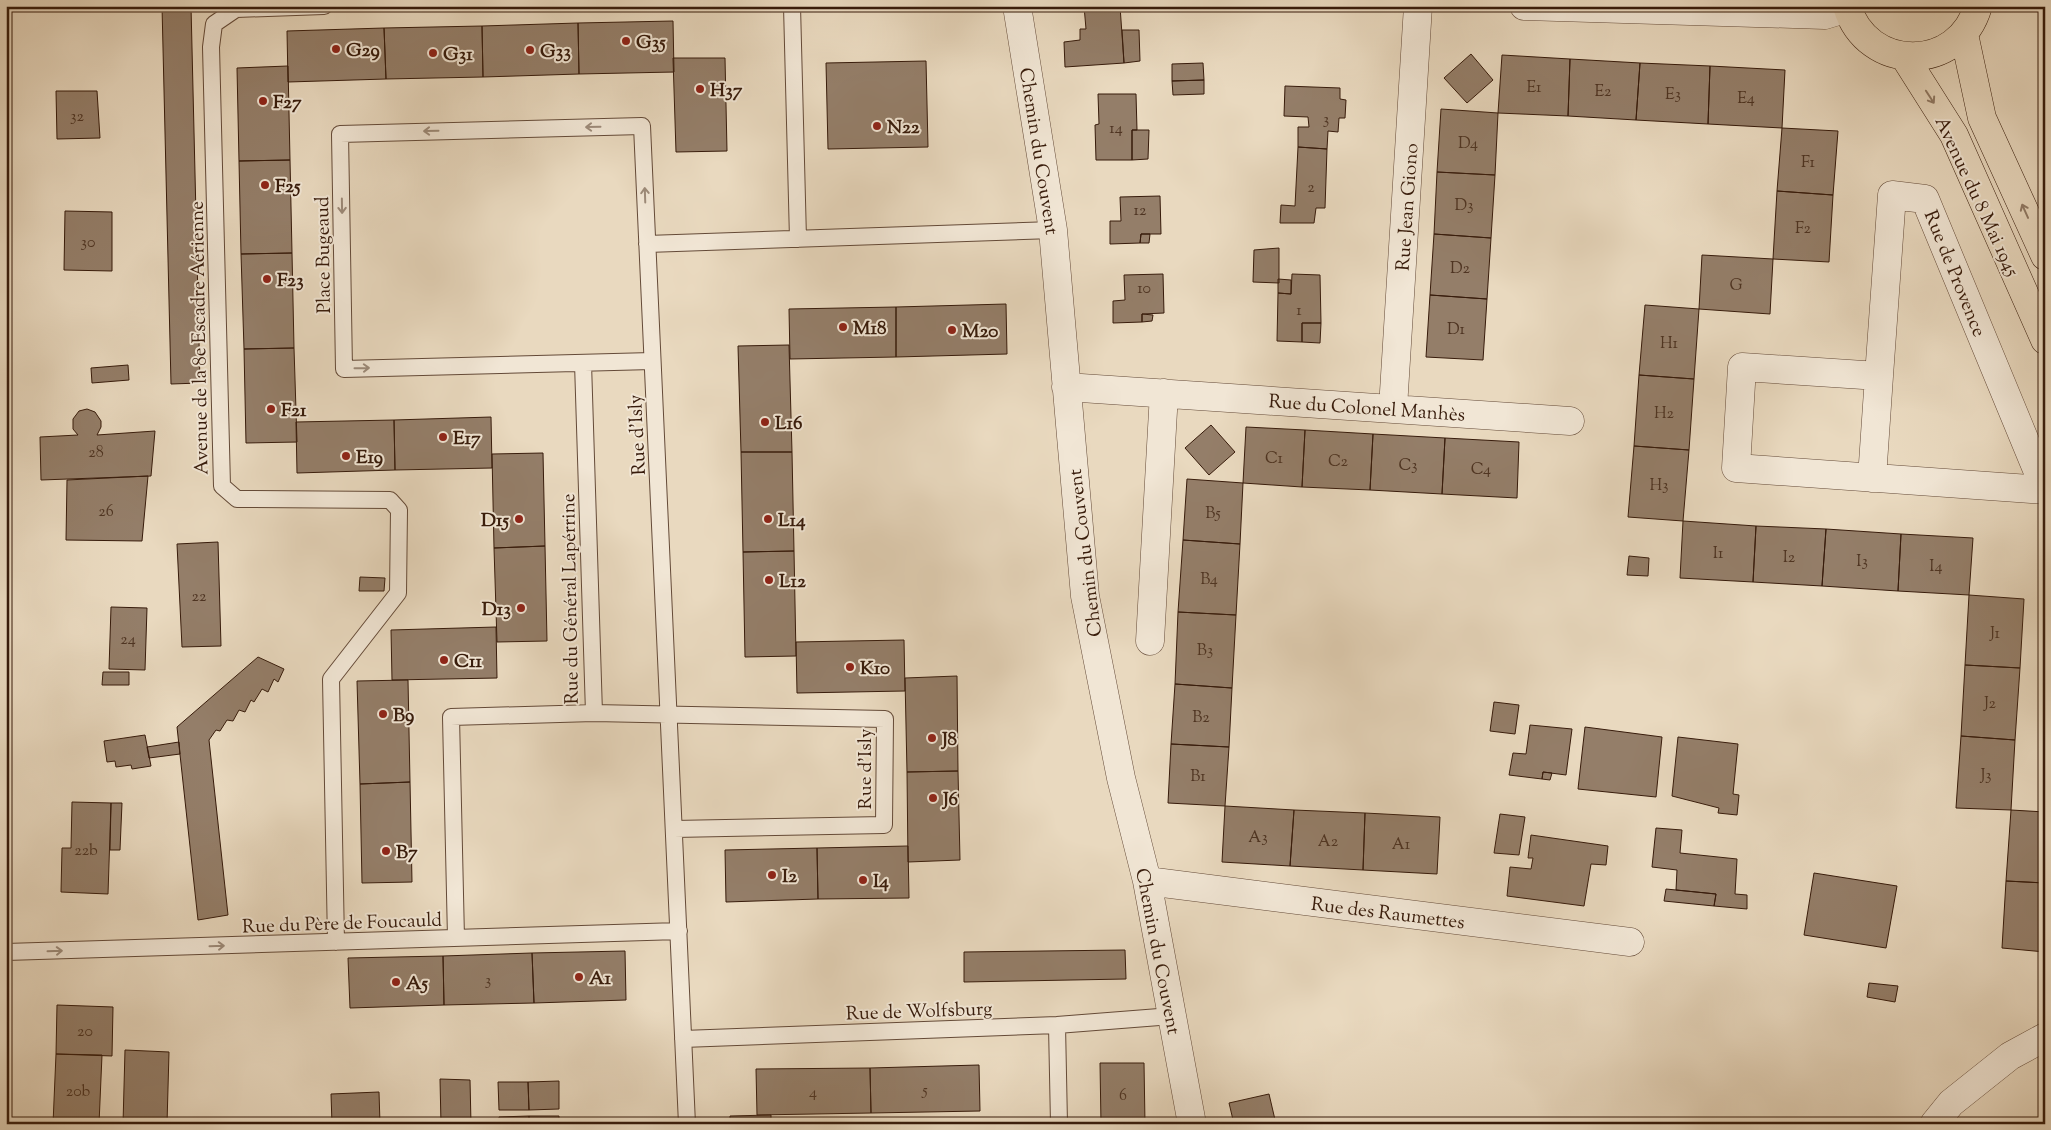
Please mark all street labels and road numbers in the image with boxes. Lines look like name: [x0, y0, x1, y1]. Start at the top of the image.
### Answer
street label: Chemin du Couvent: [1011, 66, 1064, 237]
street label: Avenue du 8 Mai 1945: [1927, 113, 2025, 282]
street label: Rue Jean Giono: [1391, 142, 1426, 272]
street label: Place Bugeaud: [310, 196, 339, 314]
street label: Avenue de la 8e Escadre Aérienne: [185, 201, 216, 475]
street label: Rue de Provence: [1916, 207, 1991, 341]
street label: Rue du Colonel Manhès: [1268, 389, 1466, 430]
street label: Rue d'Isly: [623, 393, 654, 476]
street label: Chemin du Couvent: [1063, 467, 1110, 638]
street label: Rue du Général Lapérrine: [556, 493, 587, 705]
street label: Rue d'Isly: [853, 728, 880, 809]
street label: Chemin du Couvent: [1127, 866, 1186, 1037]
street label: Rue des Raumettes: [1309, 892, 1466, 937]
street label: Rue du Père de Foucauld: [242, 908, 443, 941]
street label: Rue de Wolfsburg: [845, 996, 993, 1029]

